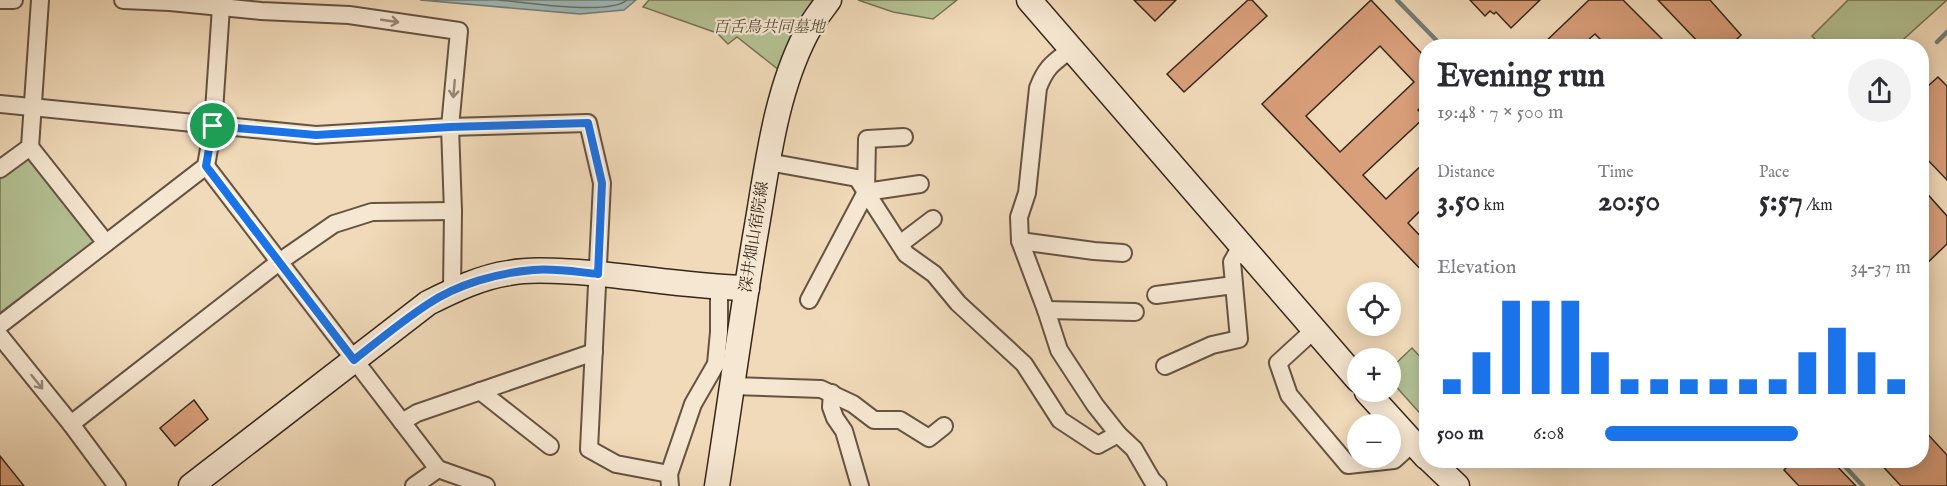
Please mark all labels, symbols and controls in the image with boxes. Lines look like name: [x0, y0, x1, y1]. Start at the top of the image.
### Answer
one-way arrow: [380, 16, 400, 27]
park label: 百舌鳥共同墓地: [713, 18, 827, 38]
text: Evening run: [1437, 56, 1605, 98]
button: share: [1848, 59, 1911, 122]
one-way arrow: [448, 79, 459, 99]
pin: [187, 100, 238, 151]
text: 19:48 · 7 × 500 m: [1437, 100, 1564, 125]
icon: arrive: [196, 109, 229, 142]
text: Distance: [1437, 163, 1495, 183]
text: Time: [1598, 163, 1634, 183]
text: Pace: [1759, 163, 1789, 183]
street label: 深井畑山宿院線: [736, 180, 774, 294]
text: 3.50: [1437, 183, 1480, 221]
text: 20:50: [1598, 183, 1660, 221]
text: 5:57: [1759, 183, 1803, 221]
text: km: [1480, 196, 1505, 216]
text: /km: [1803, 196, 1833, 216]
text: Elevation: [1437, 255, 1516, 280]
text: 34–37 m: [1850, 255, 1911, 280]
map controls: [1347, 282, 1401, 468]
button: locate: [1347, 282, 1401, 336]
button: +: [1347, 348, 1401, 402]
one-way arrow: [30, 373, 43, 389]
button: −: [1347, 414, 1401, 468]
text: 500 m: [1437, 421, 1484, 446]
text: 6:08: [1533, 421, 1564, 446]

